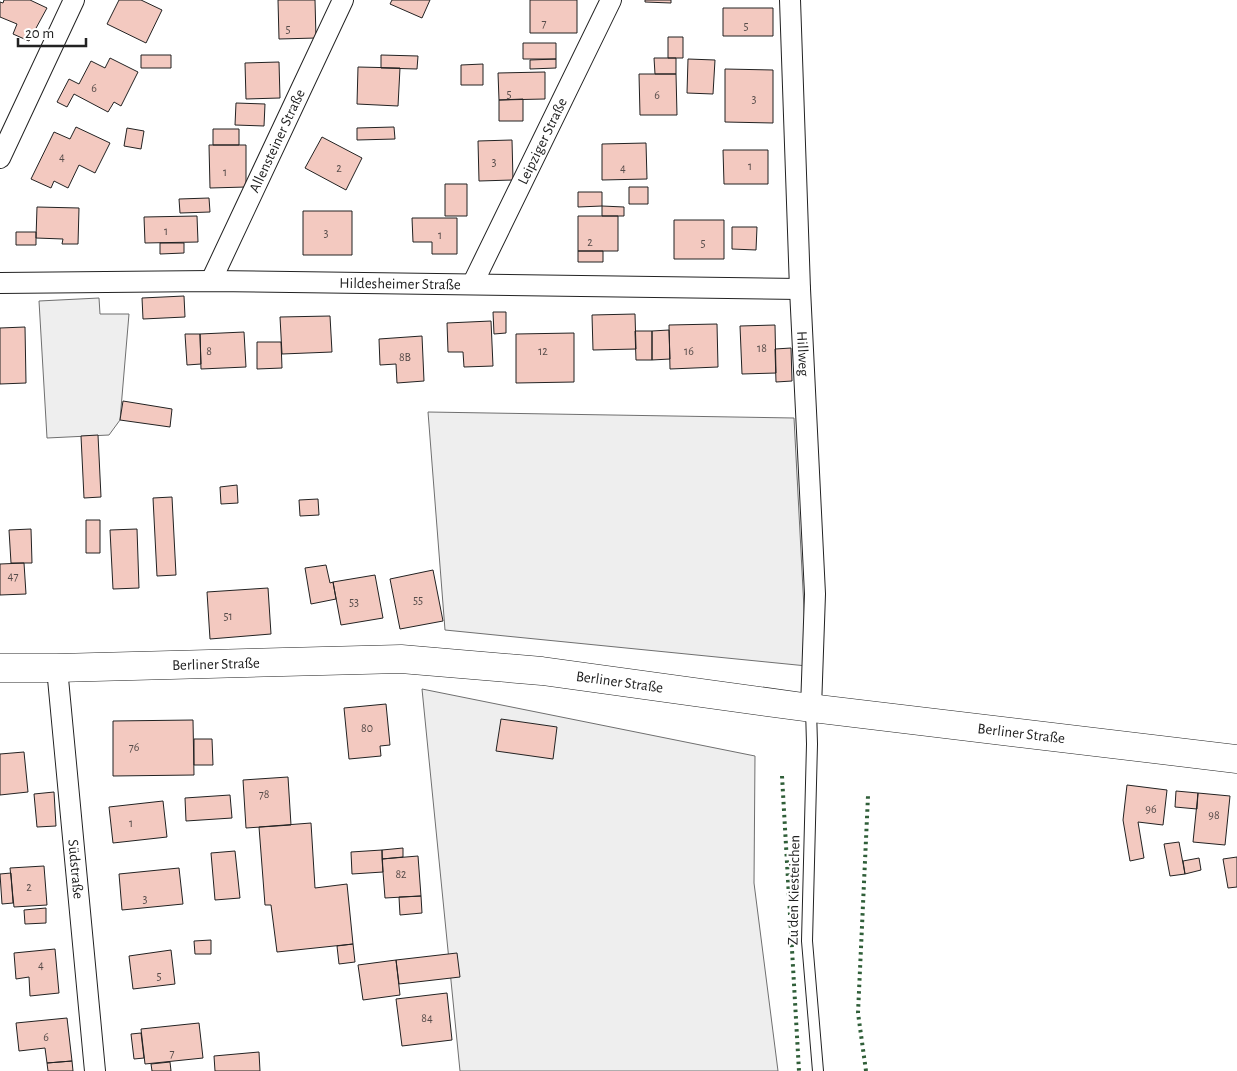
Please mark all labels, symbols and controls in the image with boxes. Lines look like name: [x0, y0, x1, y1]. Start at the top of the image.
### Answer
scale bar: [18, 15, 85, 47]
house number: 7: [541, 17, 547, 29]
house number: 5: [743, 20, 749, 32]
house number: 5: [285, 23, 291, 35]
text: 20 m: [25, 26, 54, 41]
house number: 6: [91, 82, 97, 94]
street label: Allensteiner Straße: [246, 87, 308, 195]
house number: 5: [506, 88, 512, 100]
house number: 6: [654, 89, 660, 101]
house number: 3: [752, 93, 757, 105]
street label: Leipziger Straße: [515, 95, 570, 187]
house number: 4: [59, 151, 65, 163]
house number: 3: [492, 156, 497, 168]
house number: 1: [748, 160, 752, 172]
house number: 2: [336, 162, 342, 174]
house number: 4: [620, 162, 626, 174]
house number: 1: [223, 166, 227, 178]
house number: 1: [164, 225, 168, 237]
house number: 3: [324, 227, 329, 239]
house number: 1: [438, 229, 442, 241]
house number: 2: [587, 236, 593, 248]
house number: 5: [700, 237, 706, 249]
street label: Hildesheimer Straße: [339, 275, 461, 292]
street label: Hillweg: [795, 331, 812, 377]
house number: 18: [757, 342, 767, 354]
house number: 8: [206, 345, 212, 357]
house number: 12: [538, 345, 548, 357]
house number: 16: [684, 345, 694, 357]
house number: 8B: [399, 351, 411, 363]
house number: 47: [8, 570, 18, 582]
house number: 55: [413, 594, 423, 606]
house number: 53: [349, 596, 359, 608]
house number: 51: [223, 610, 233, 622]
street label: Berliner Straße: [172, 655, 260, 672]
street label: Berliner Straße: [575, 668, 664, 695]
street label: Berliner Straße: [977, 721, 1066, 746]
house number: 80: [361, 722, 373, 734]
house number: 76: [129, 741, 140, 753]
house number: 78: [259, 788, 270, 800]
house number: 96: [1145, 803, 1157, 815]
house number: 98: [1208, 809, 1220, 821]
house number: 1: [129, 817, 133, 829]
street label: Zu den Kiesteichen: [786, 835, 802, 945]
street label: Südstraße: [66, 839, 86, 900]
house number: 82: [395, 868, 407, 880]
house number: 2: [26, 881, 32, 893]
house number: 3: [143, 893, 148, 905]
house number: 4: [38, 959, 44, 971]
house number: 5: [156, 970, 162, 982]
house number: 84: [421, 1012, 433, 1024]
house number: 6: [43, 1031, 49, 1043]
house number: 7: [169, 1047, 175, 1059]

